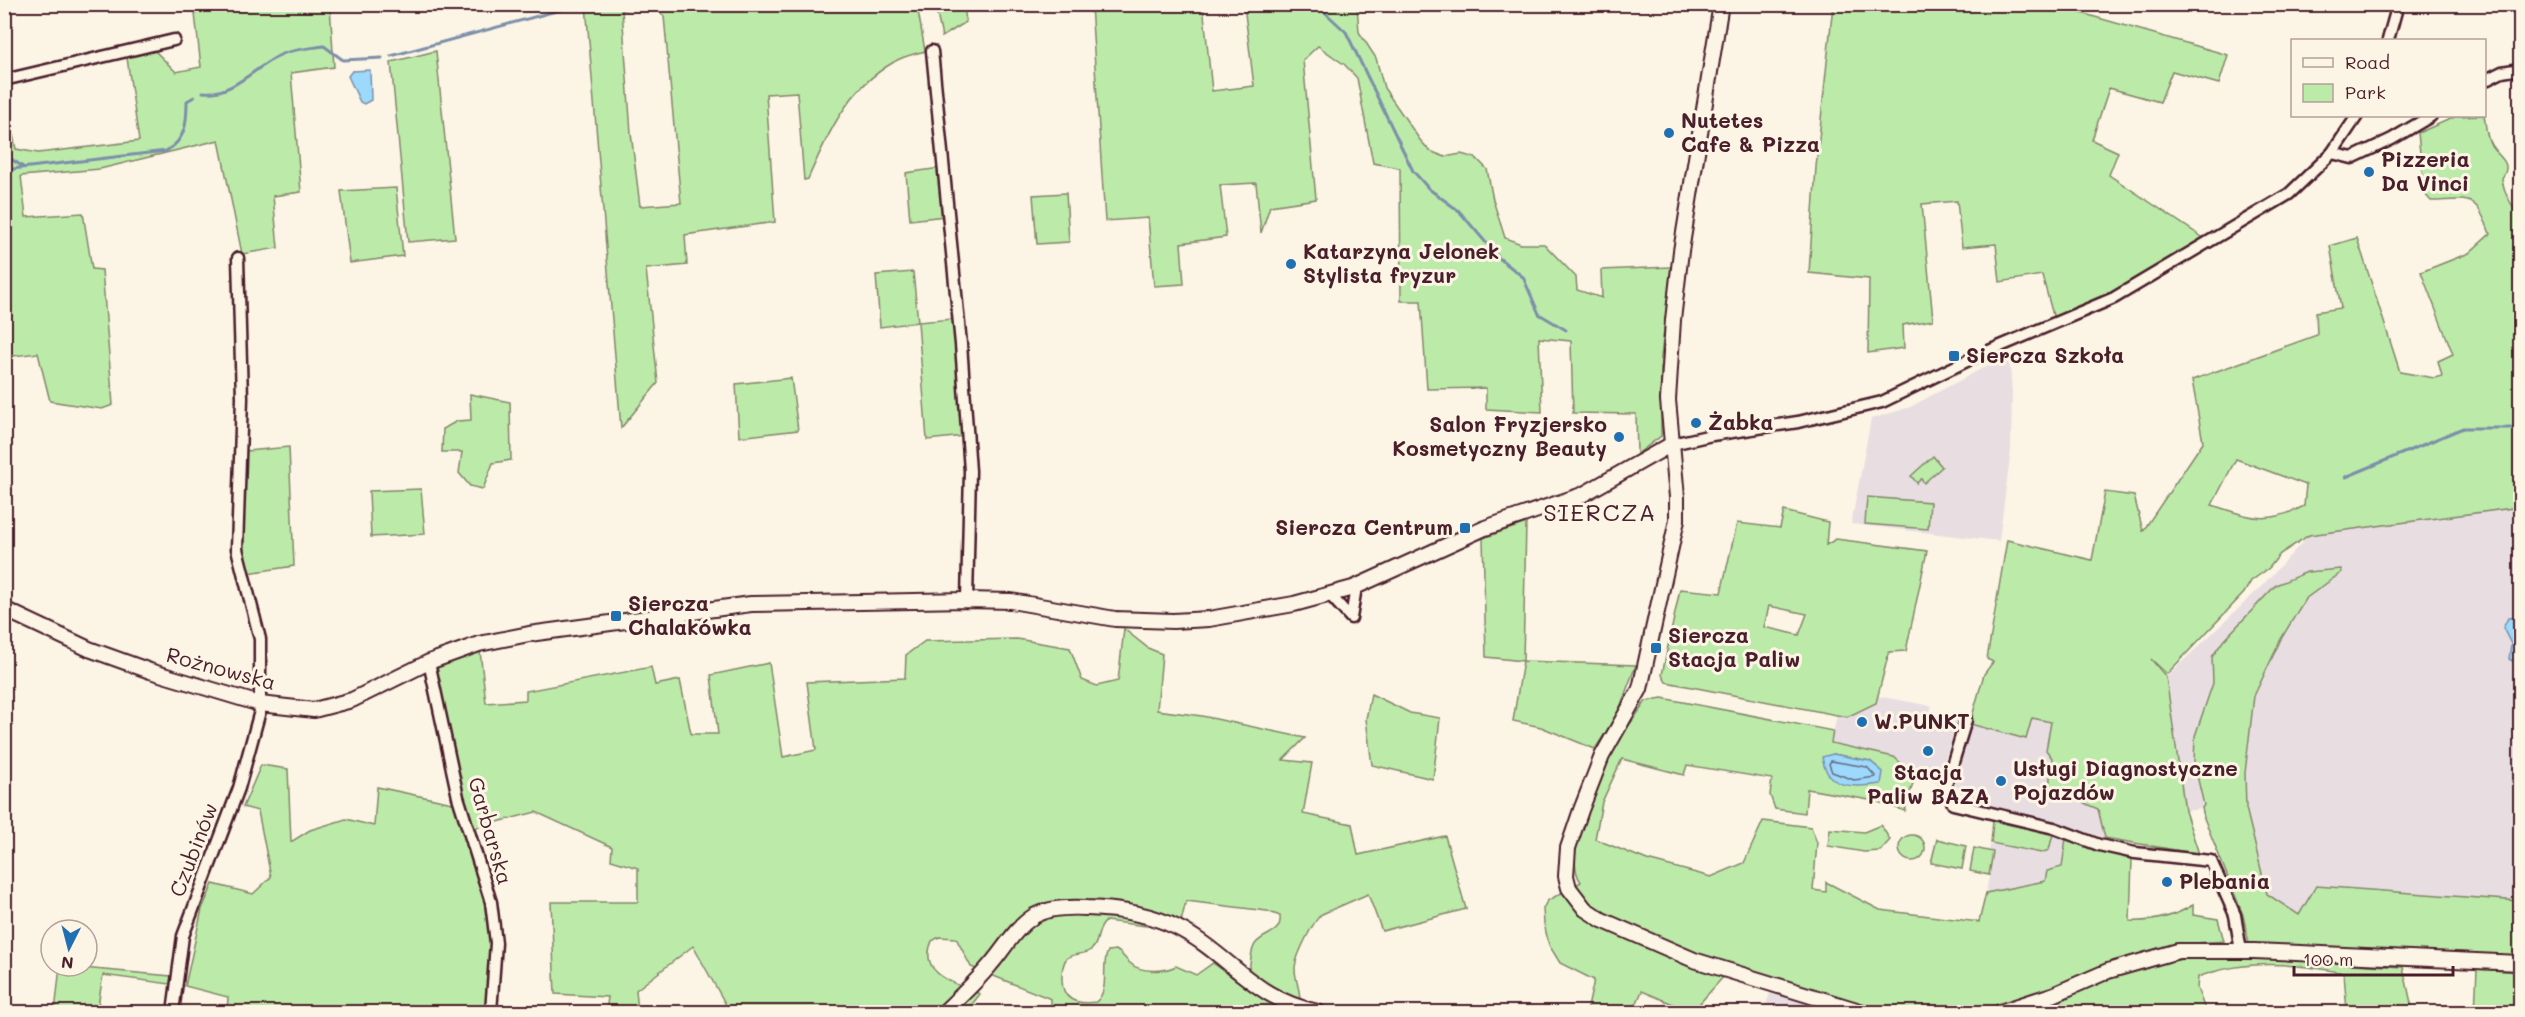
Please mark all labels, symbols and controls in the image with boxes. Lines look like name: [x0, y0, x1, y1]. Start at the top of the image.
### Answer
legend: [2291, 39, 2486, 117]
text: Road: [2345, 50, 2390, 74]
text: Park: [2345, 80, 2386, 104]
place label: Nutetes Cafe & Pizza: [1681, 106, 1820, 157]
marker: Nutetes Cafe & Pizza: [1662, 126, 1676, 140]
place label: Pizzeria Da Vinci: [2381, 145, 2470, 196]
marker: Pizzeria Da Vinci: [2362, 165, 2376, 179]
place label: Katarzyna Jelonek Stylista fryzur: [1303, 237, 1499, 289]
marker: Katarzyna Jelonek Stylista fryzur: [1284, 257, 1298, 271]
place label: Siercza Szkoła: [1966, 341, 2124, 368]
marker: Siercza Szkoła: [1947, 349, 1961, 363]
place label: Żabka: [1708, 408, 1773, 435]
place label: Salon Fryzjersko Kosmetyczny Beauty: [1392, 410, 1607, 462]
marker: Żabka: [1689, 416, 1703, 430]
marker: Salon Fryzjersko Kosmetyczny Beauty: [1612, 430, 1626, 444]
district label: SIERCZA: [1543, 496, 1657, 527]
place label: Siercza Centrum: [1275, 513, 1453, 540]
marker: Siercza Centrum: [1458, 521, 1472, 535]
place label: Siercza Chalakówka: [628, 589, 752, 640]
marker: Siercza Chalakówka: [609, 609, 623, 623]
place label: Siercza Stacja Paliw: [1668, 621, 1800, 672]
street label: Rożnowska: [164, 640, 279, 695]
marker: Siercza Stacja Paliw: [1649, 641, 1663, 655]
place label: W.PUNKT: [1874, 707, 1970, 734]
marker: W.PUNKT: [1855, 715, 1869, 729]
marker: Stacja Paliw BAZA: [1921, 744, 1935, 758]
place label: Usługi Diagnostyczne Pojazdów: [2013, 754, 2238, 805]
place label: Stacja Paliw BAZA: [1867, 758, 1989, 809]
street label: Garbarska: [463, 774, 520, 887]
marker: Usługi Diagnostyczne Pojazdów: [1994, 774, 2008, 788]
street label: Czubinów: [162, 799, 223, 900]
place label: Plebania: [2179, 867, 2270, 894]
marker: Plebania: [2160, 875, 2174, 889]
north arrow: [39, 918, 99, 978]
scale bar: [2294, 939, 2453, 977]
text: 100 m: [2303, 947, 2353, 971]
text: N: [60, 952, 75, 974]

